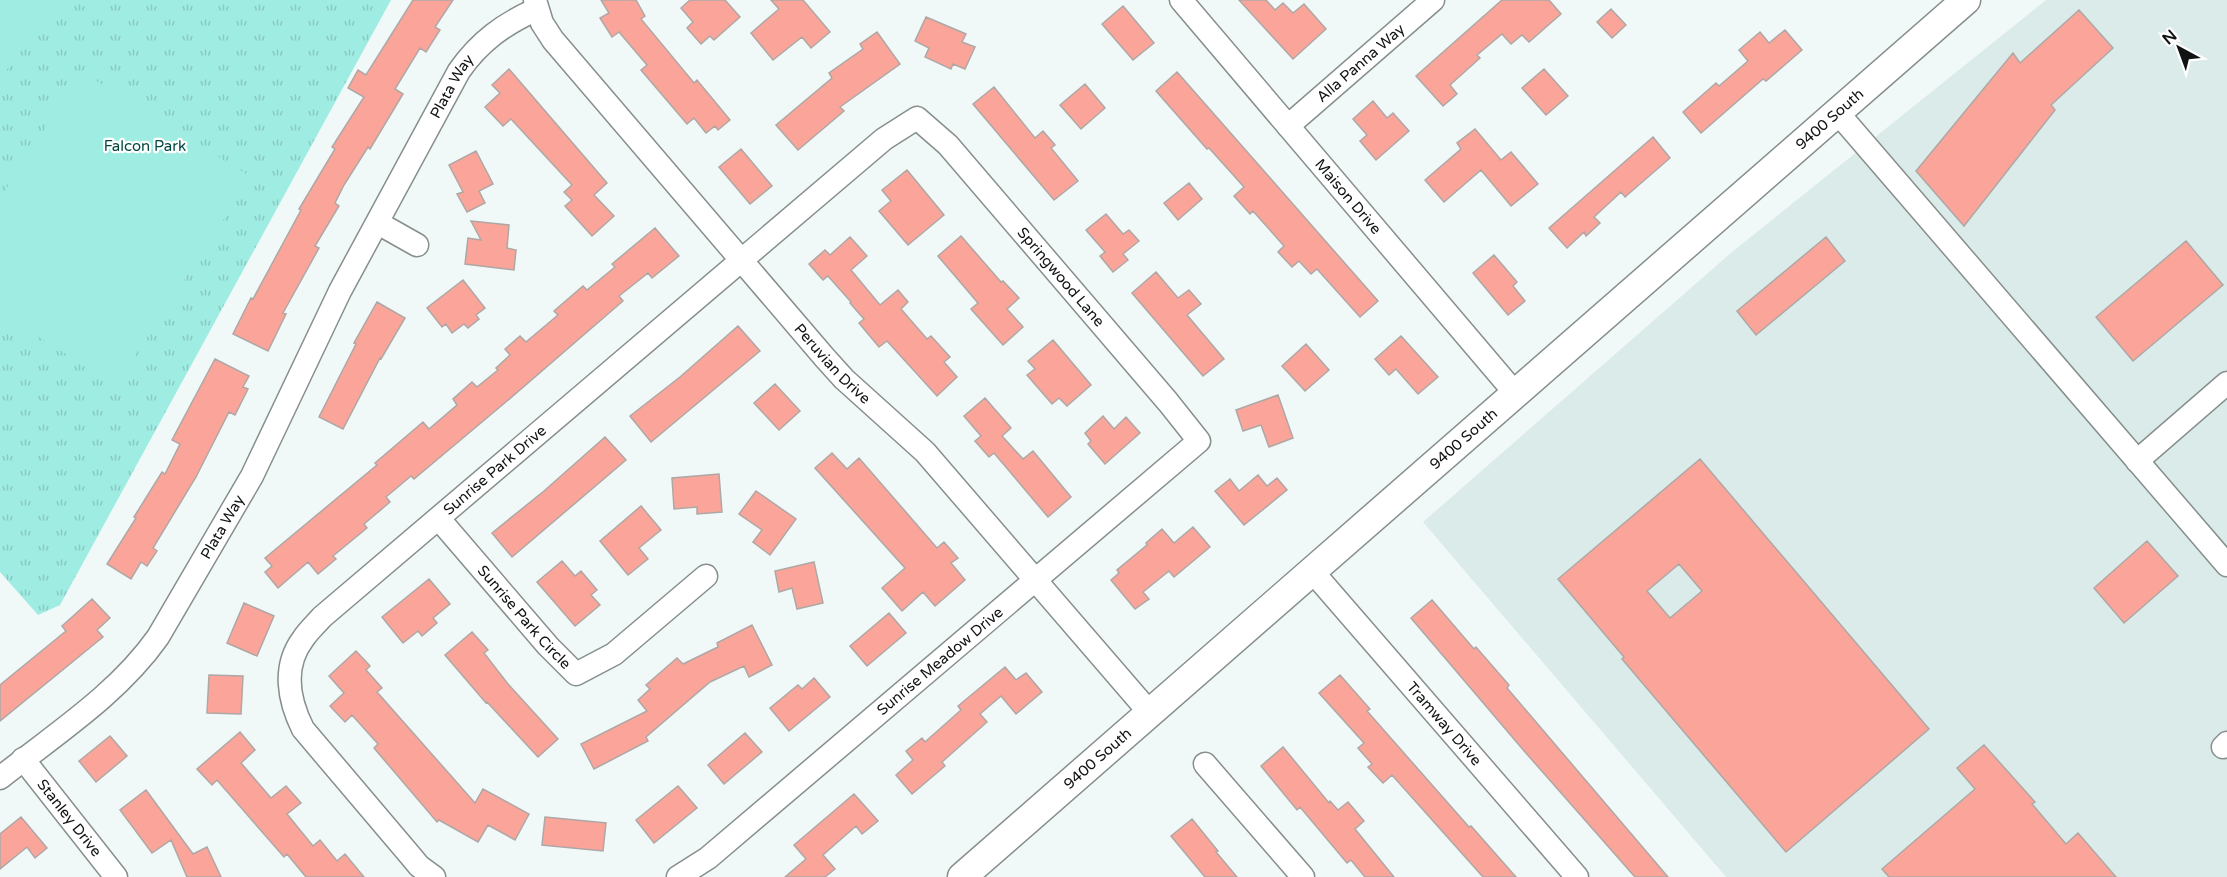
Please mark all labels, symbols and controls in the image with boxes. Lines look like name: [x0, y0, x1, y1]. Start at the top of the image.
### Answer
north arrow: [2149, 18, 2209, 78]
street label: Alla Panna Way: [1313, 20, 1408, 106]
text: N: [2158, 26, 2181, 49]
street label: Plata Way: [426, 51, 477, 121]
street label: 9400 South: [1792, 85, 1867, 154]
park label: Falcon Park: [104, 137, 186, 155]
street label: Maison Drive: [1311, 155, 1385, 238]
street label: Springwood Lane: [1014, 224, 1108, 330]
street label: Peruvian Drive: [791, 320, 874, 408]
street label: 9400 South: [1426, 404, 1501, 473]
street label: Sunrise Park Drive: [440, 421, 550, 519]
street label: Plata Way: [197, 492, 248, 562]
street label: Sunrise Park Circle: [474, 562, 575, 673]
street label: Sunrise Meadow Drive: [873, 603, 1007, 719]
street label: Tramway Drive: [1403, 678, 1485, 769]
street label: 9400 South: [1060, 724, 1135, 793]
street label: Stanley Drive: [33, 776, 105, 860]

